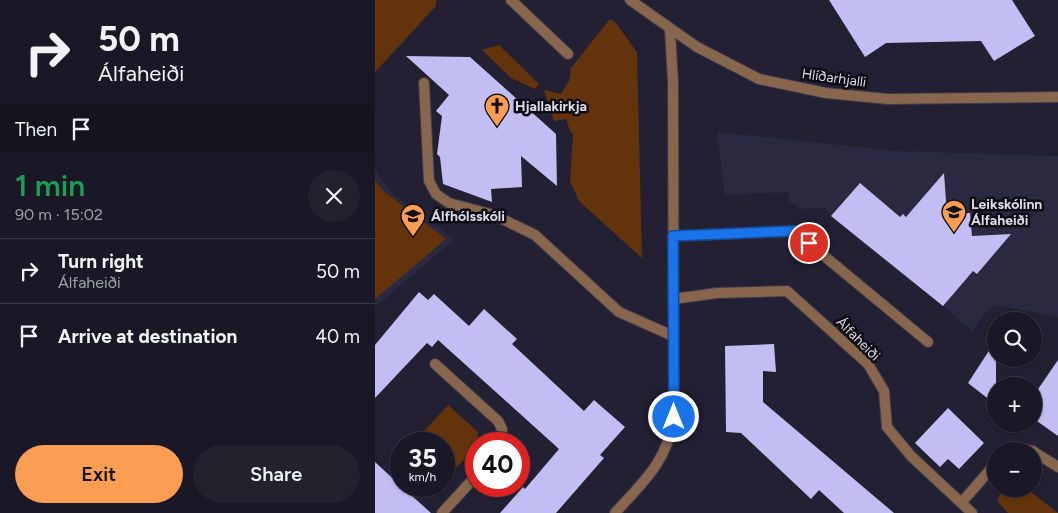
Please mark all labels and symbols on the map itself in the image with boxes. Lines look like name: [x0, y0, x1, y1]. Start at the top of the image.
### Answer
street label: Hlíðarhjalli: [801, 65, 867, 91]
church icon: Hjallakirkja: [484, 93, 510, 127]
place label: Hjallakirkja: [515, 98, 587, 115]
place label: Leikskólinn Álfaheiði: [971, 196, 1042, 229]
school or university icon: Leikskólinn Álfaheiði: [941, 199, 967, 233]
school or university icon: Álfhólsskóli: [400, 203, 426, 237]
place label: Álfhólsskóli: [431, 208, 505, 225]
pin: [788, 222, 830, 264]
street label: Álfaheiði: [833, 314, 883, 364]
position arrow: [647, 390, 699, 442]
speed limit sign: 40: [465, 432, 530, 497]

